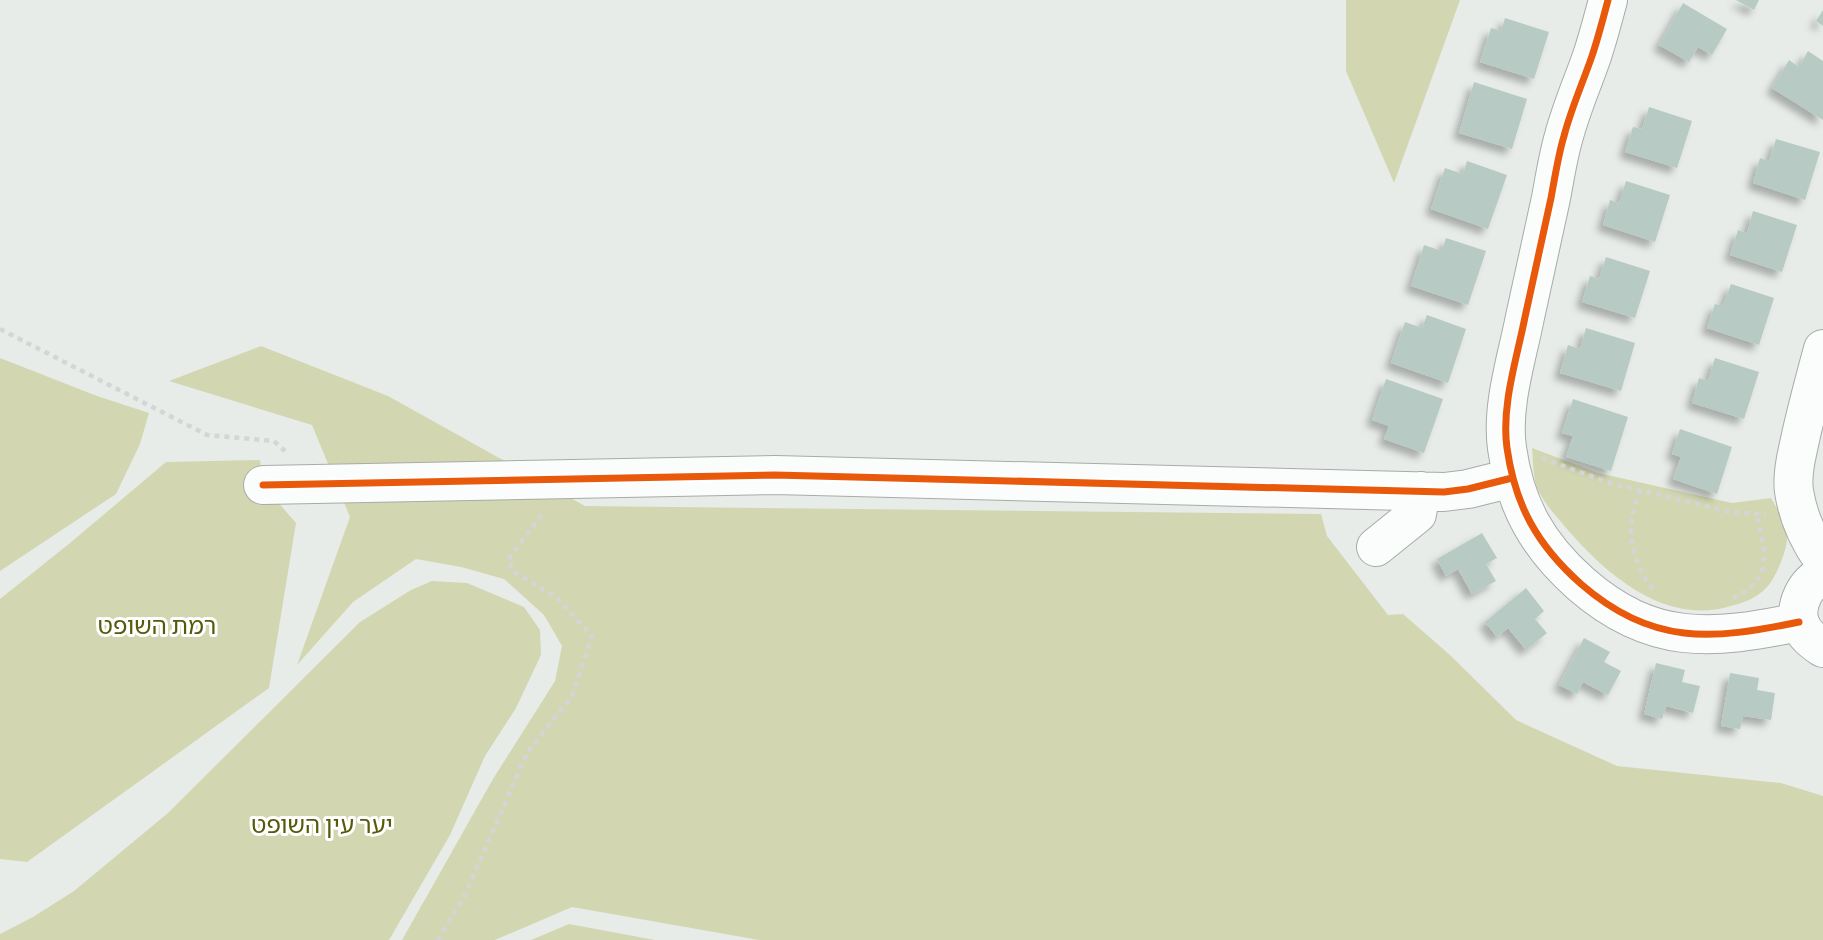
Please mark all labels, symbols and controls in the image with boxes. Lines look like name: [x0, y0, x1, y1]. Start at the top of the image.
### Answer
park label: רמת השופט: [98, 608, 216, 641]
park label: יער עין השופט: [251, 807, 393, 840]

